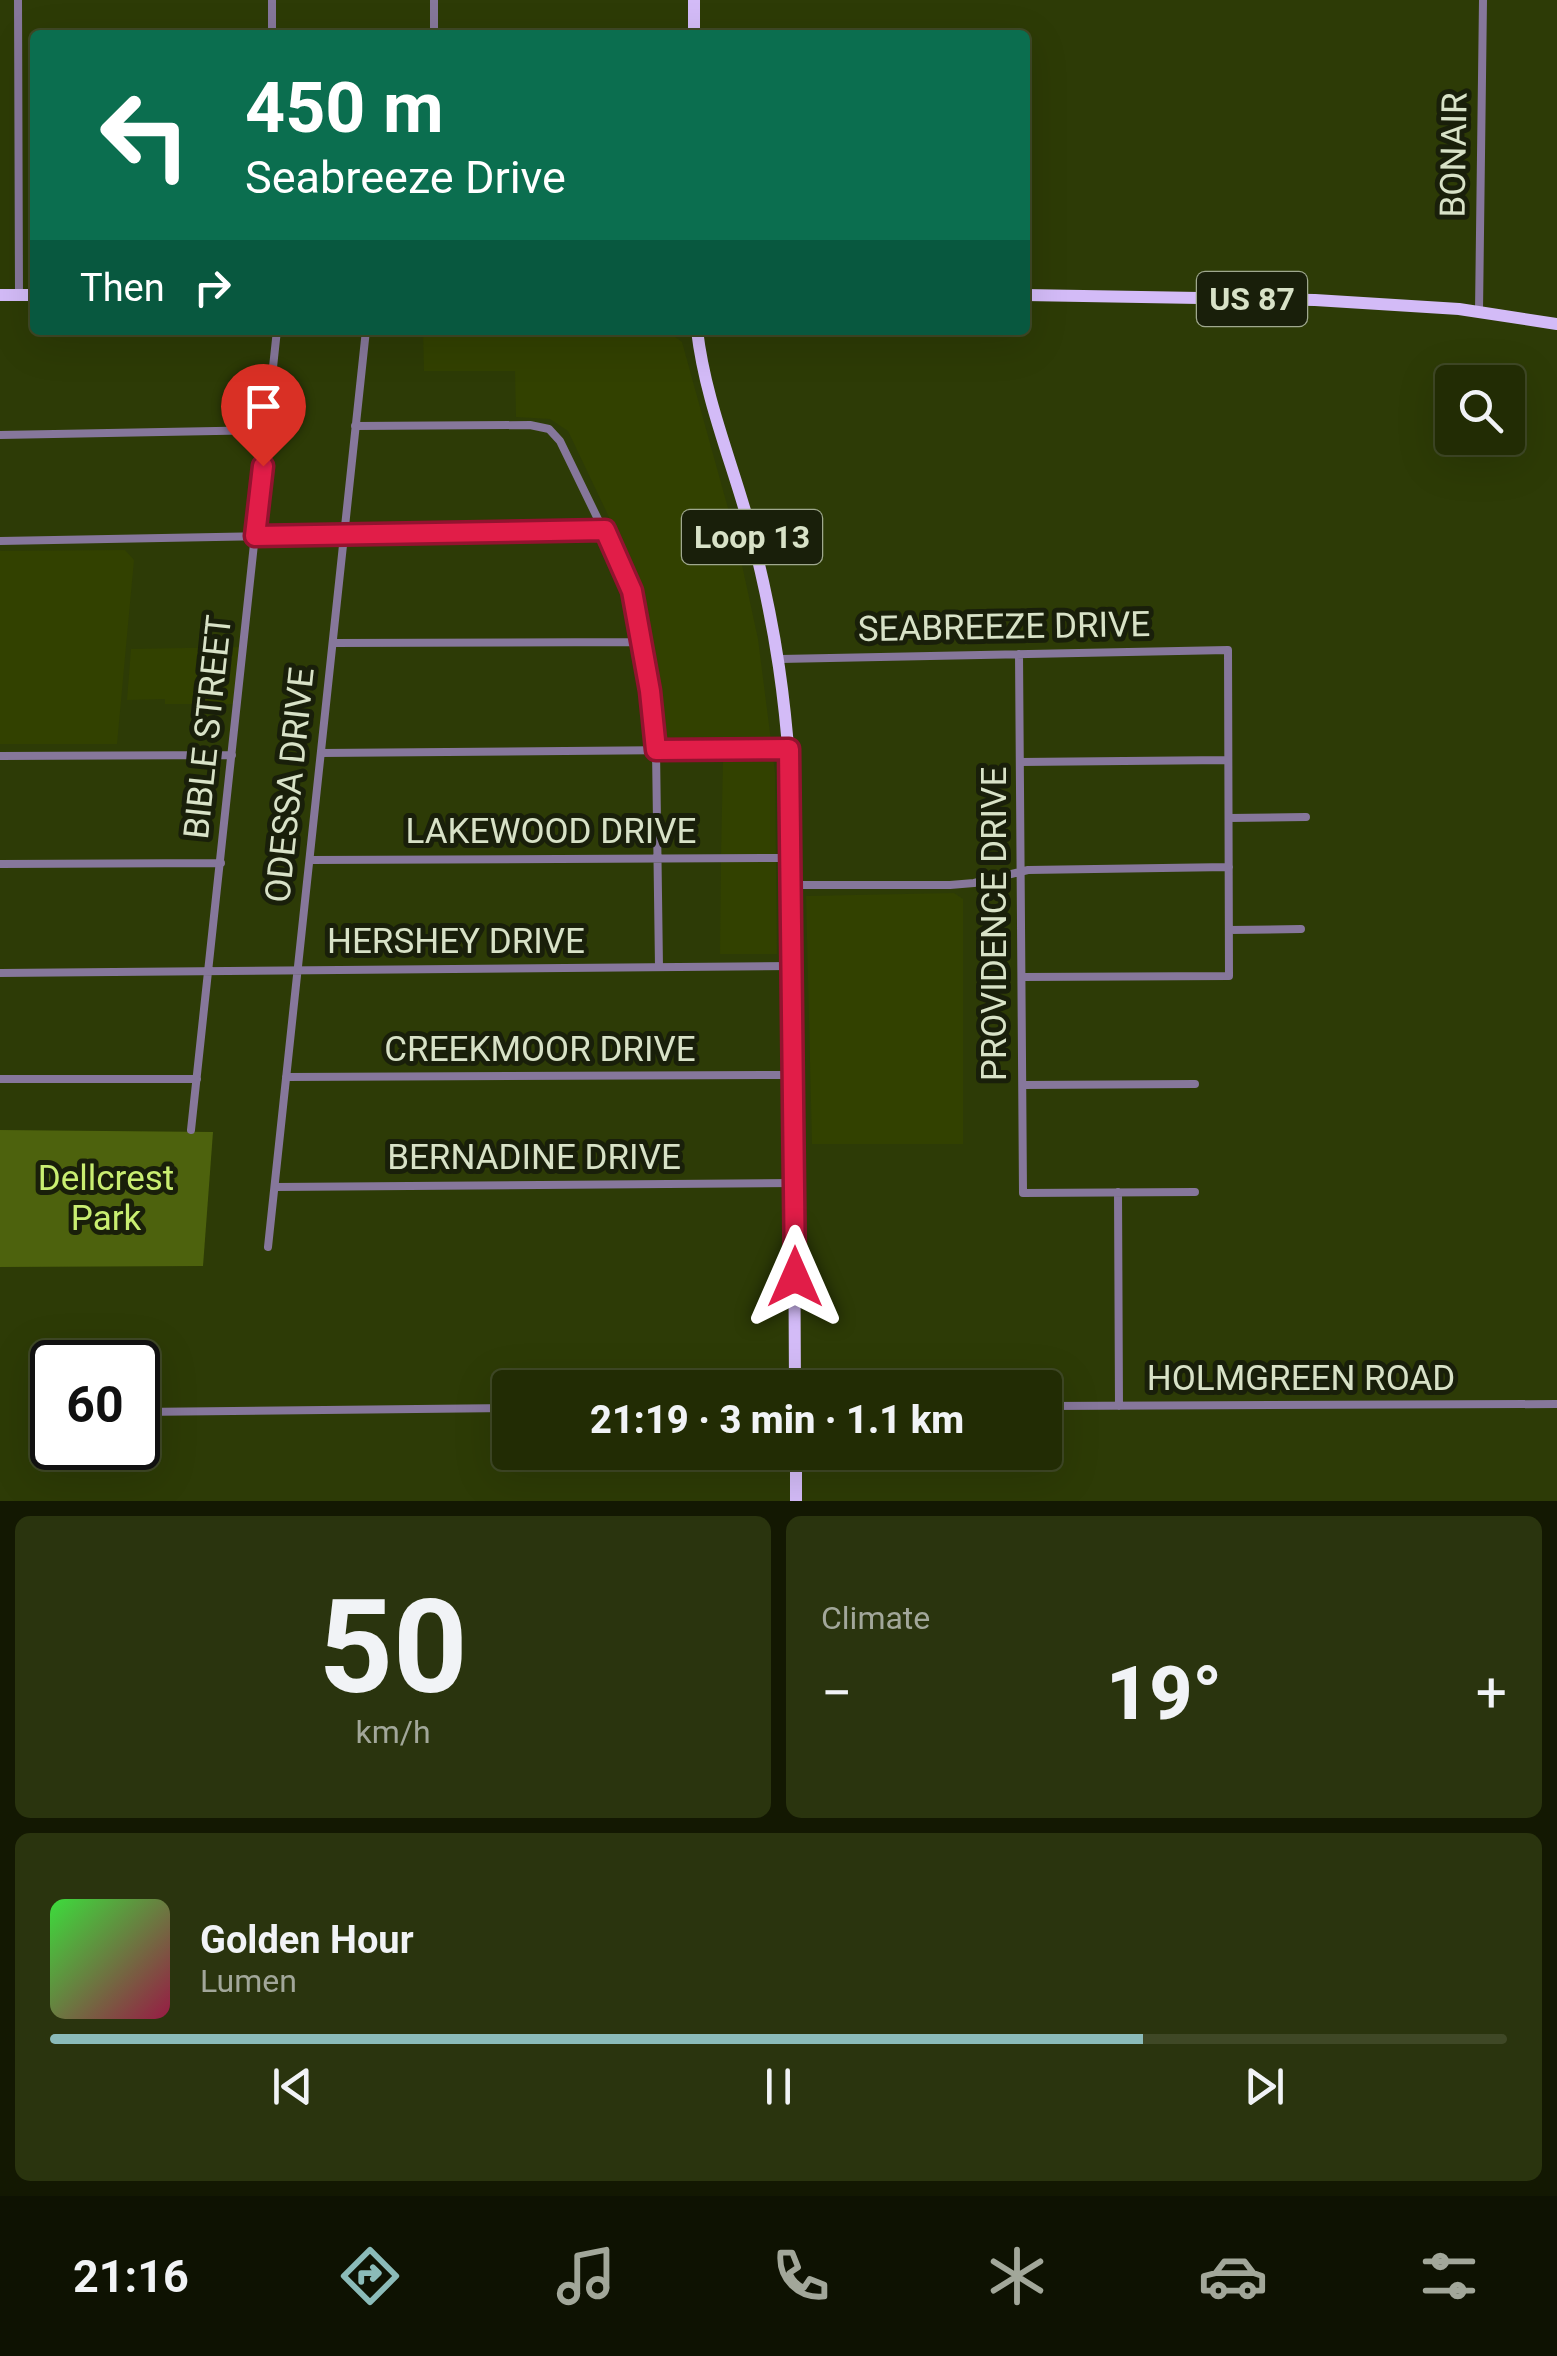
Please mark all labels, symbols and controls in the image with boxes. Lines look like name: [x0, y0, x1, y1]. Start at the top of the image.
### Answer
text: 450 m: [245, 67, 444, 149]
icon: left: [80, 70, 210, 200]
street label: BONAIR: [1432, 92, 1476, 218]
text: Seabreeze Drive: [245, 151, 566, 204]
icon: right: [185, 260, 240, 315]
text: Then: [80, 266, 165, 310]
road number: US 87: [1197, 272, 1307, 326]
pin: [221, 364, 306, 467]
map controls: [1435, 365, 1525, 455]
button: search: [1435, 365, 1525, 455]
icon: arrive: [236, 379, 291, 434]
road number: Loop 13: [682, 510, 822, 564]
street label: SEABREEZE DRIVE: [857, 604, 1151, 650]
street label: BIBLE STREET: [176, 613, 240, 841]
street label: ODESSA DRIVE: [257, 665, 323, 905]
street label: PROVIDENCE DRIVE: [974, 767, 1015, 1081]
street label: LAKEWOOD DRIVE: [406, 811, 696, 852]
street label: HERSHEY DRIVE: [327, 921, 585, 962]
street label: CREEKMOOR DRIVE: [384, 1029, 696, 1070]
street label: BERNADINE DRIVE: [387, 1137, 681, 1178]
park label: Dellcrest Park: [38, 1158, 174, 1239]
position arrow: [743, 1225, 847, 1329]
speed limit sign: 60: [30, 1340, 160, 1470]
street label: HOLMGREEN ROAD: [1147, 1358, 1455, 1399]
text: 21:19 · 3 min · 1.1 km: [590, 1398, 964, 1442]
text: 50: [318, 1571, 468, 1724]
text: Climate: [821, 1599, 930, 1637]
text: 19°: [1106, 1649, 1222, 1737]
text: −: [821, 1661, 852, 1725]
text: +: [1476, 1661, 1507, 1725]
text: km/h: [355, 1713, 431, 1751]
text: Golden Hour: [200, 1918, 414, 1962]
text: Lumen: [200, 1962, 297, 2000]
icon: previous: [265, 2059, 320, 2114]
icon: pause: [751, 2059, 806, 2114]
icon: next: [1237, 2059, 1292, 2114]
icon: directions: [335, 2241, 405, 2311]
icon: music: [551, 2241, 621, 2311]
icon: phone: [766, 2241, 836, 2311]
icon: climate: [982, 2241, 1052, 2311]
icon: car: [1198, 2241, 1268, 2311]
icon: filters: [1414, 2241, 1484, 2311]
text: 21:16: [73, 2250, 189, 2303]

